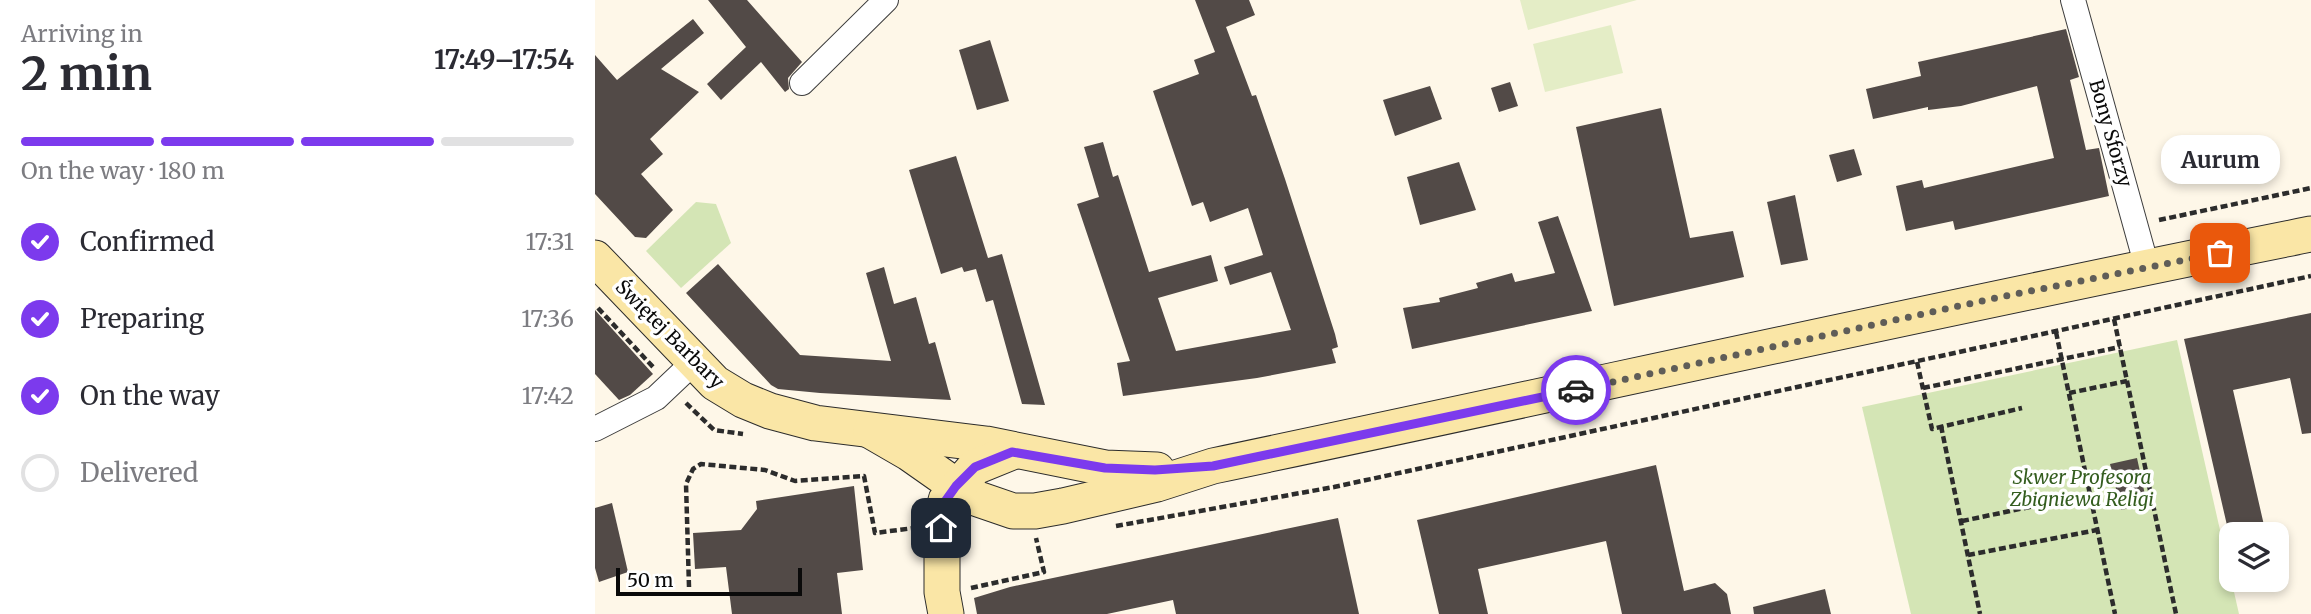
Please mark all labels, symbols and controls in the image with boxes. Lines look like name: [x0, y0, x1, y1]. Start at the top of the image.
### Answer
text: Arriving in: [21, 19, 143, 48]
text: 17:49–17:54: [434, 43, 574, 76]
text: 2 min: [21, 45, 152, 103]
street label: Bony Sforzy: [2084, 76, 2138, 190]
callout: Aurum: [2161, 134, 2279, 183]
text: Aurum: [2181, 145, 2260, 174]
text: On the way · 180 m: [21, 156, 225, 185]
icon: check: [21, 223, 59, 261]
pin: [2190, 223, 2250, 283]
text: Confirmed: [80, 225, 215, 258]
text: 17:31: [525, 227, 574, 256]
icon: bag: [2201, 234, 2239, 272]
street label: Świętej Barbary: [611, 275, 729, 393]
icon: check: [21, 300, 59, 338]
text: Preparing: [80, 302, 204, 335]
text: 17:36: [521, 304, 574, 333]
courier: [1541, 355, 1611, 425]
icon: car: [1557, 371, 1595, 409]
icon: check: [21, 377, 59, 415]
text: On the way: [80, 379, 220, 412]
text: 17:42: [522, 381, 574, 410]
text: Delivered: [80, 456, 199, 489]
park label: Skwer Profesora Zbigniewa Religi: [2009, 465, 2154, 511]
pin: [911, 498, 971, 558]
icon: home: [922, 509, 960, 547]
map controls: [2219, 522, 2289, 592]
button: layers: [2219, 522, 2289, 592]
scale bar: [616, 565, 801, 597]
text: 50 m: [627, 568, 673, 592]

